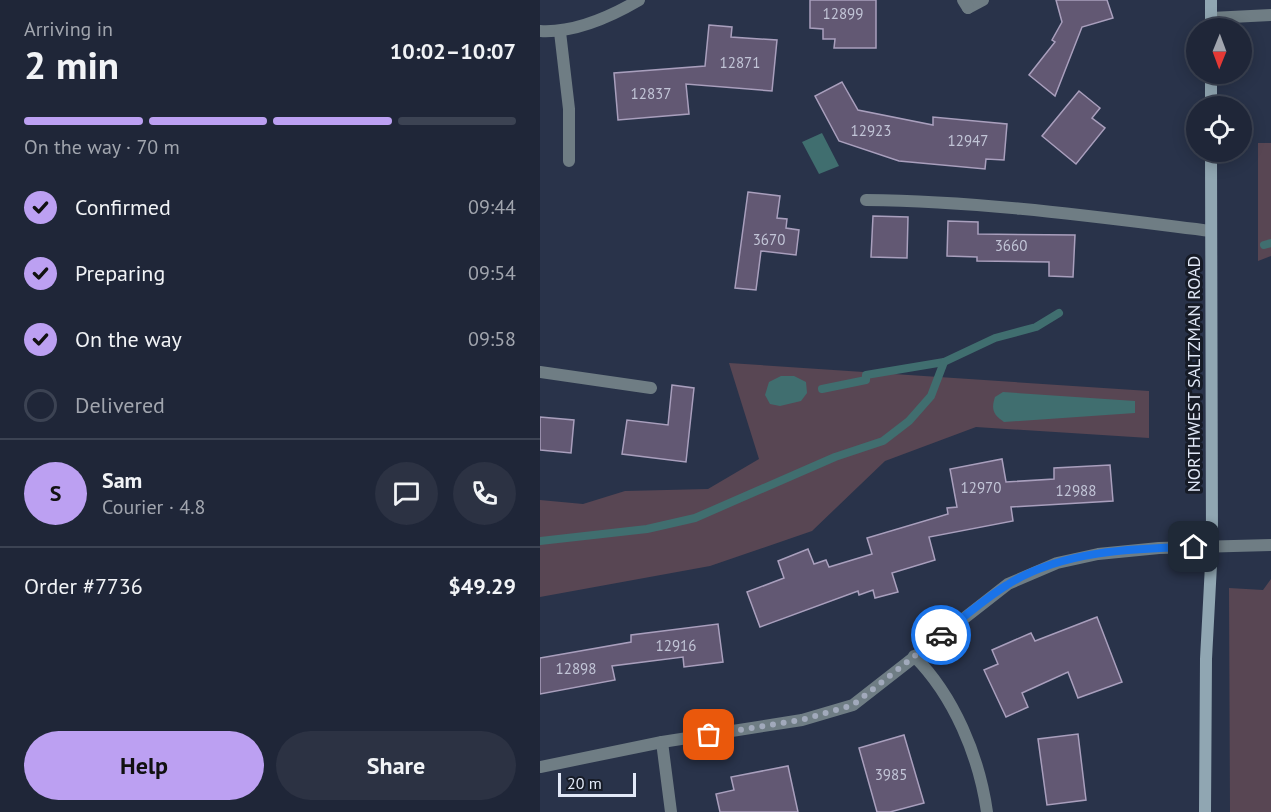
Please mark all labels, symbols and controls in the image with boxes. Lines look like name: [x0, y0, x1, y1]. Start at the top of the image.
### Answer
house number: 12899: [823, 4, 863, 23]
text: Arriving in: [24, 16, 113, 42]
north arrow: [1186, 18, 1252, 84]
map controls: [1186, 18, 1252, 162]
text: 10:02–10:07: [390, 37, 516, 65]
text: 2 min: [24, 39, 119, 90]
house number: 12871: [720, 53, 760, 72]
house number: 12837: [631, 84, 671, 103]
button: locate: [1186, 96, 1252, 162]
house number: 12923: [851, 121, 891, 140]
house number: 12947: [948, 131, 988, 150]
text: On the way · 70 m: [24, 134, 180, 160]
icon: check: [24, 191, 57, 224]
text: Confirmed: [75, 193, 171, 221]
text: 09:44: [468, 194, 516, 220]
house number: 3670: [753, 230, 785, 249]
house number: 3660: [995, 236, 1027, 255]
street label: NORTHWEST SALTZMAN ROAD: [1182, 256, 1205, 492]
icon: check: [24, 257, 57, 290]
text: Preparing: [75, 259, 165, 287]
text: 09:54: [468, 260, 516, 286]
icon: check: [24, 323, 57, 356]
text: On the way: [75, 325, 182, 353]
text: 09:58: [468, 326, 516, 352]
text: Delivered: [75, 391, 165, 419]
button: chat: [375, 462, 438, 525]
button: phone: [453, 462, 516, 525]
text: Sam: [102, 466, 142, 494]
house number: 12970: [961, 478, 1001, 497]
text: S: [50, 479, 61, 507]
house number: 12988: [1056, 481, 1096, 500]
text: Courier · 4.8: [102, 494, 205, 520]
pin: [1168, 521, 1219, 572]
icon: home: [1177, 530, 1210, 563]
text: Order #7736: [24, 572, 143, 600]
text: $49.29: [448, 572, 516, 600]
courier: [911, 605, 971, 665]
icon: car: [925, 619, 958, 652]
house number: 12916: [656, 636, 696, 655]
house number: 12898: [556, 659, 596, 678]
pin: [683, 709, 734, 760]
icon: bag: [692, 718, 725, 751]
button: Help: [24, 731, 264, 800]
button: Share: [276, 731, 516, 800]
house number: 3985: [875, 765, 907, 784]
scale bar: [558, 770, 636, 798]
text: 20 m: [567, 773, 602, 793]

